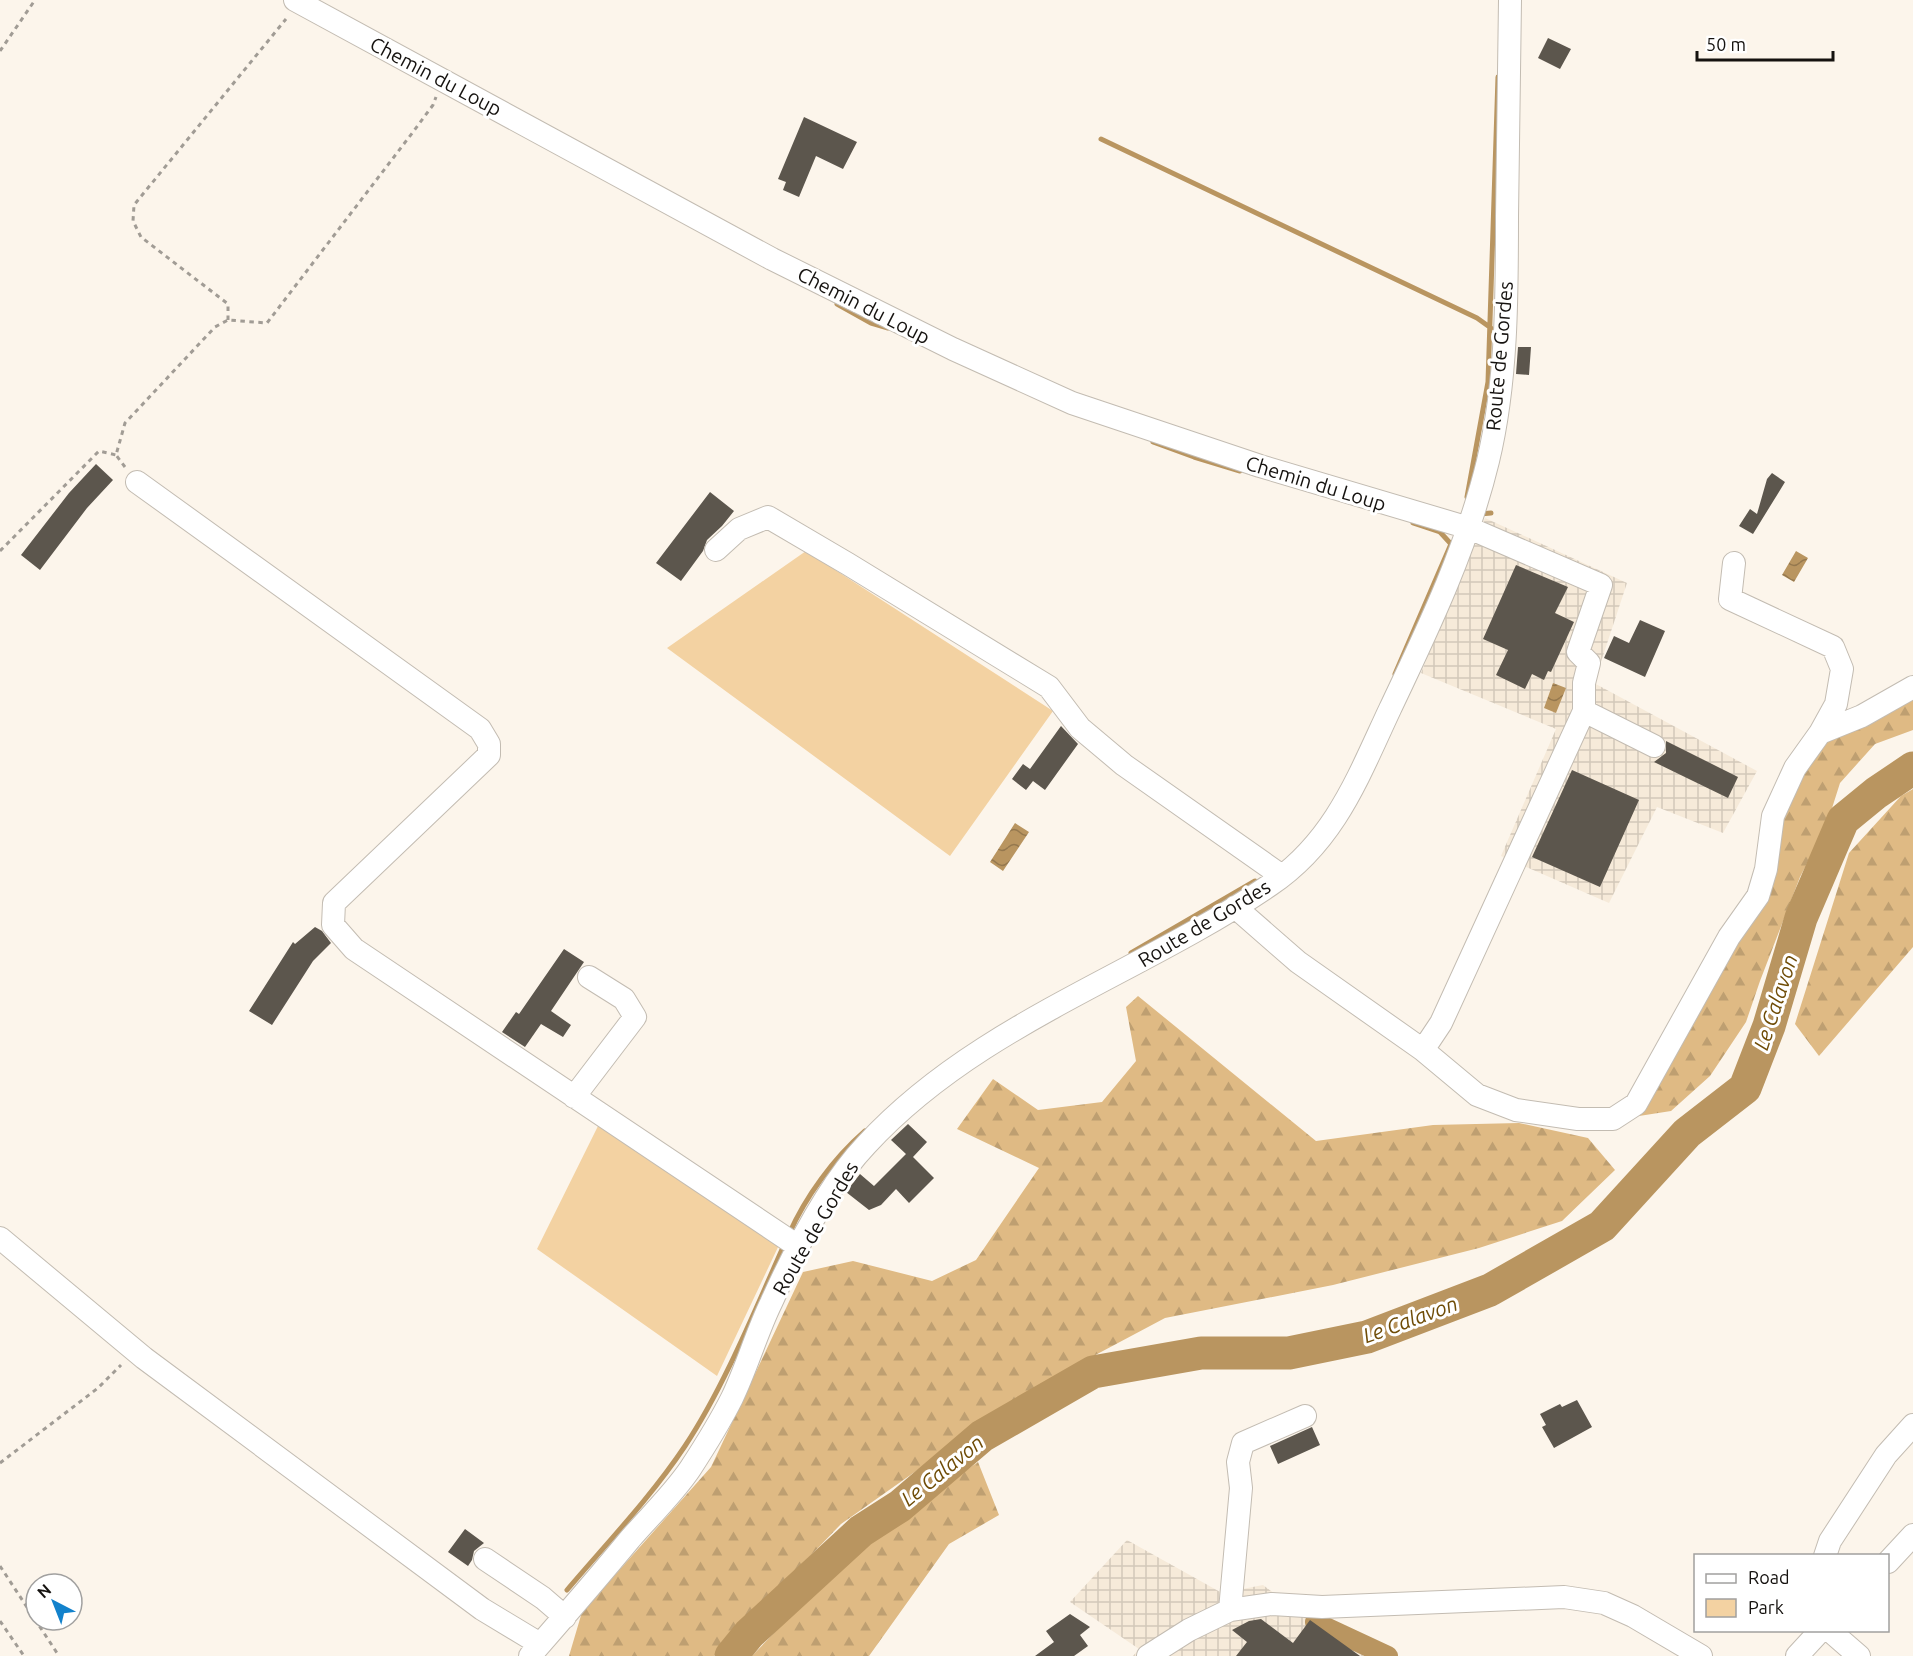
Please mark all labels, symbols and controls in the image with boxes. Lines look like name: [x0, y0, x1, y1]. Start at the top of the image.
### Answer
scale bar: [1697, 24, 1834, 62]
street label: Chemin du Loup: [366, 32, 506, 120]
text: 50 m: [1706, 34, 1746, 54]
street label: Chemin du Loup: [794, 262, 934, 348]
street label: Route de Gordes: [1481, 280, 1517, 432]
street label: Chemin du Loup: [1243, 451, 1389, 515]
street label: Route de Gordes: [1134, 874, 1274, 972]
water label: Le Calavon: [1748, 951, 1802, 1053]
street label: Route de Gordes: [767, 1157, 863, 1299]
water label: Le Calavon: [1359, 1291, 1461, 1347]
water label: Le Calavon: [896, 1430, 988, 1510]
legend: [1694, 1554, 1889, 1632]
text: Road: [1748, 1567, 1790, 1587]
north arrow: [24, 1572, 84, 1632]
text: N: [34, 1580, 54, 1602]
text: Park: [1748, 1597, 1784, 1617]

